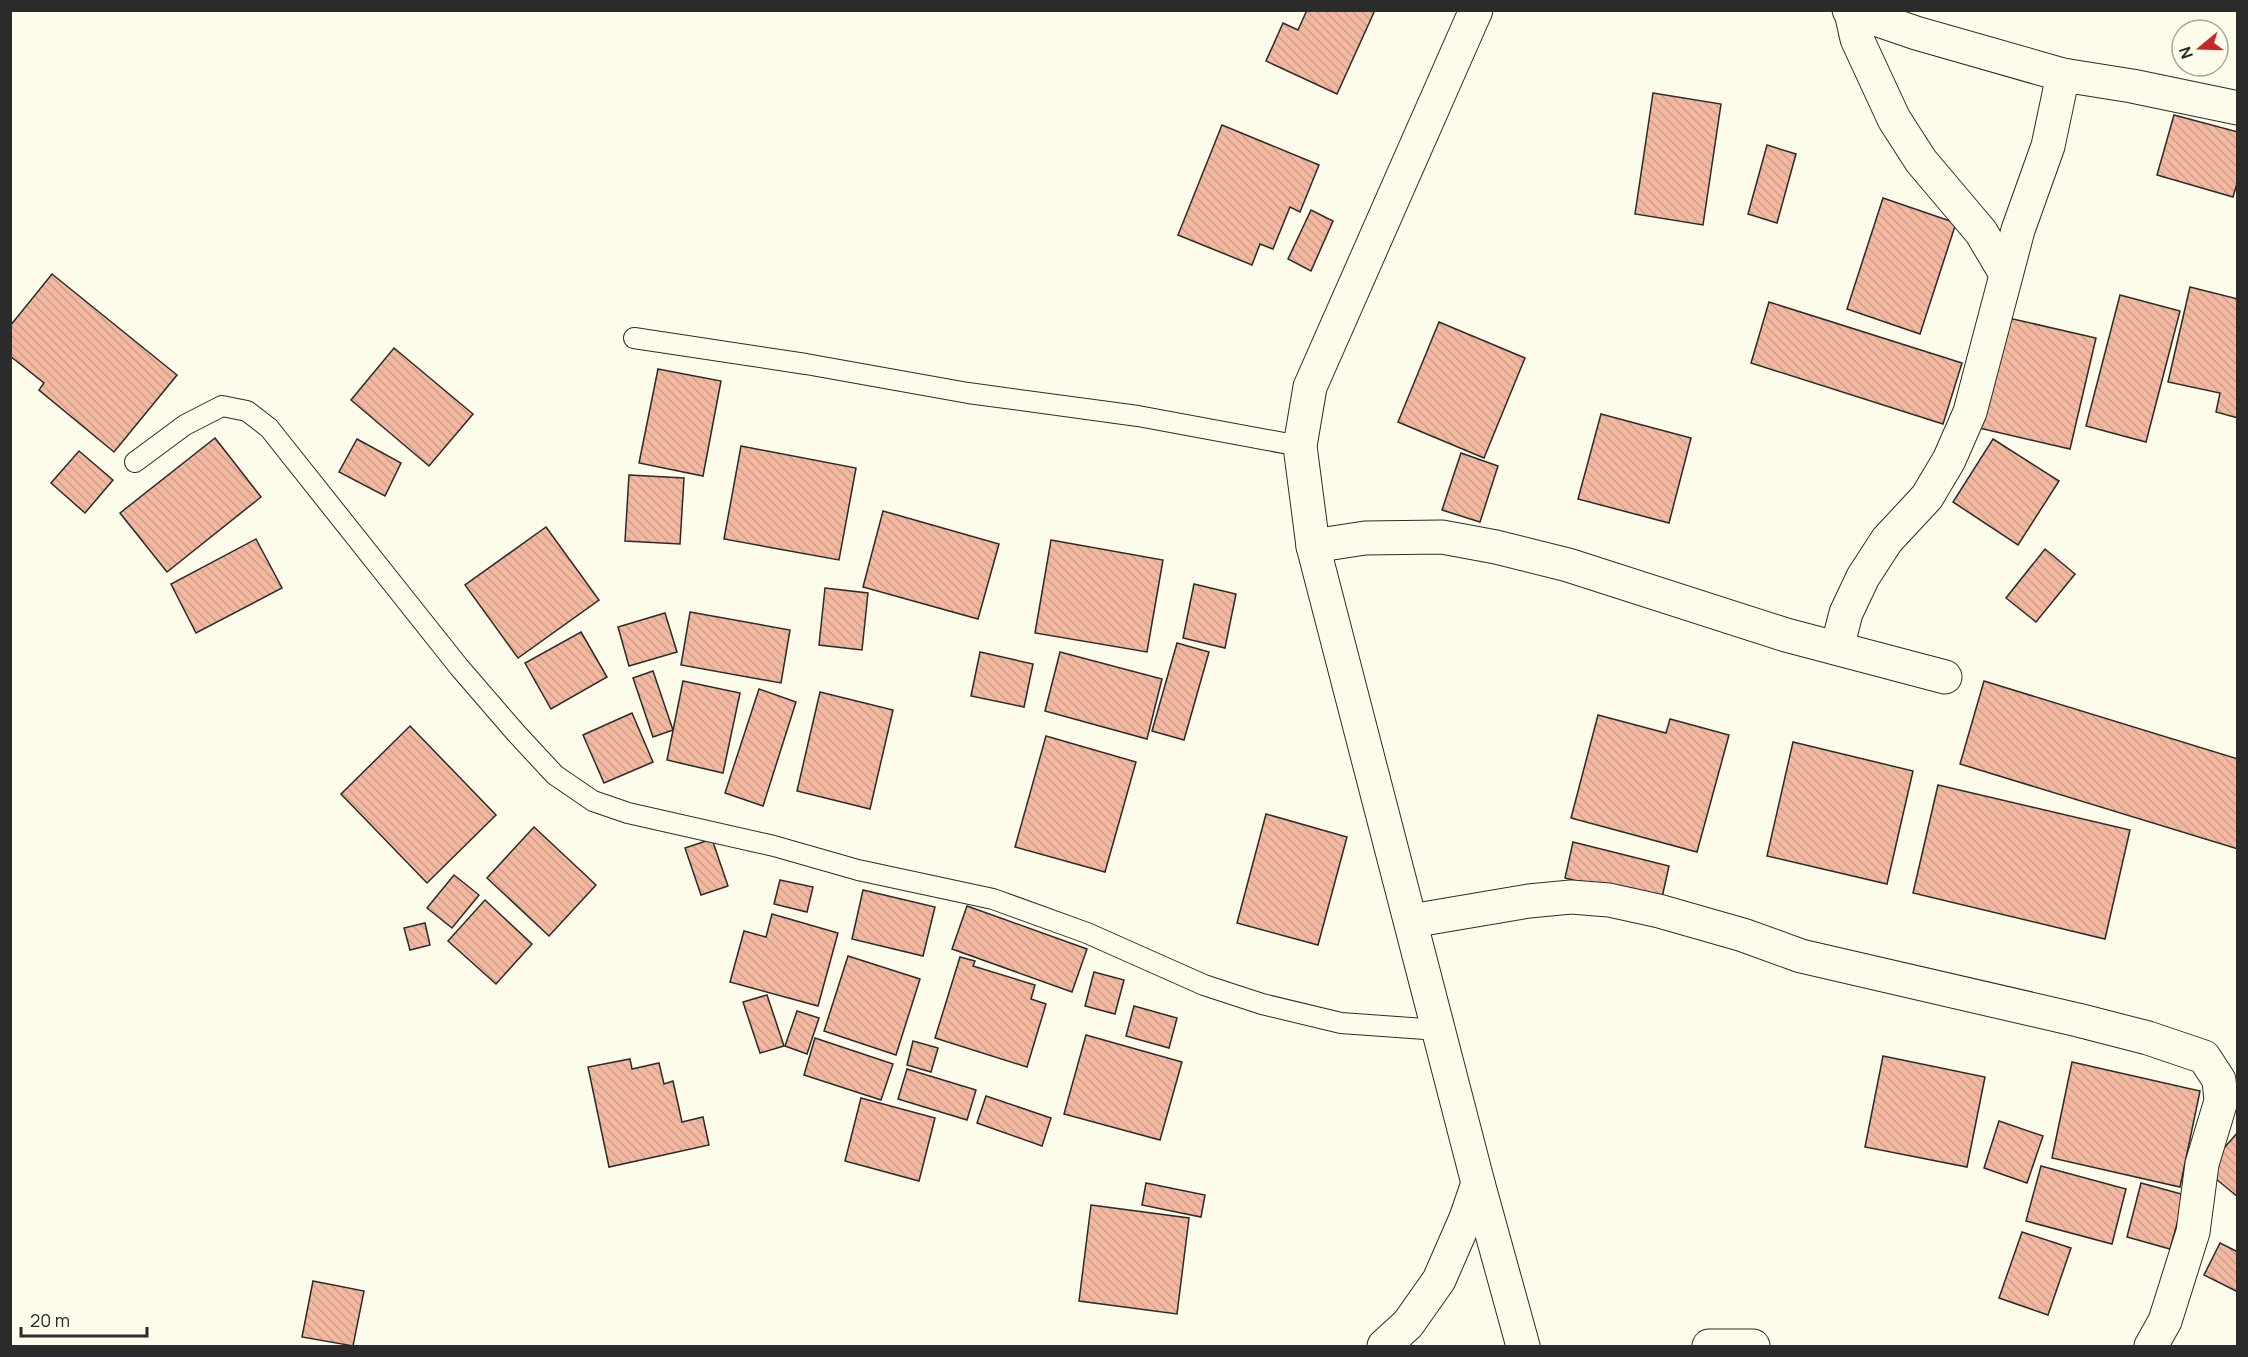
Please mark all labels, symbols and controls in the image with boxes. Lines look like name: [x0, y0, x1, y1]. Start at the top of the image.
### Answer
north arrow: [2170, 18, 2230, 78]
text: N: [2174, 44, 2198, 62]
scale bar: [21, 1300, 147, 1338]
text: 20 m: [30, 1308, 70, 1332]

